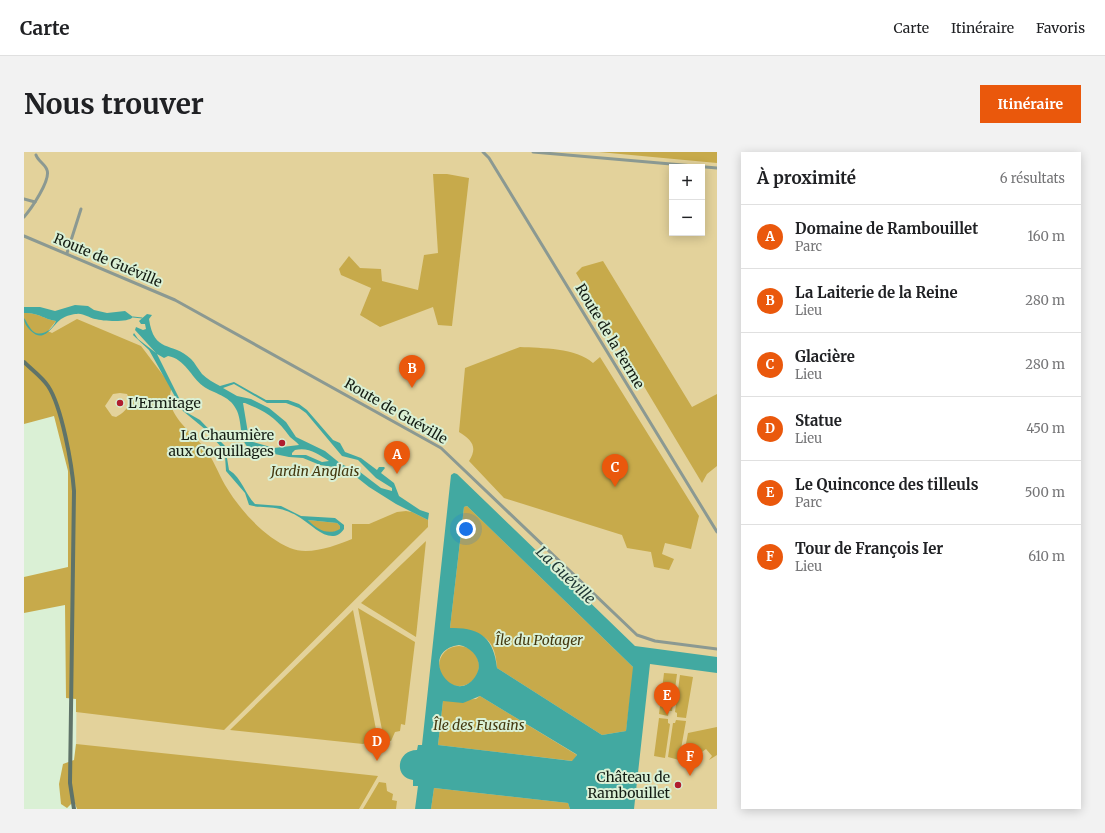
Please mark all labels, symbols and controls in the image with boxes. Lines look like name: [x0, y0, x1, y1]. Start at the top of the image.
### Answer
text: Carte: [20, 16, 70, 40]
text: Carte: [894, 19, 929, 37]
text: Itinéraire: [951, 19, 1014, 37]
text: Favoris: [1036, 19, 1085, 37]
button: Itinéraire: [980, 85, 1081, 123]
text: Nous trouver: [24, 86, 204, 122]
map controls: [669, 164, 705, 236]
button: +: [669, 164, 705, 200]
text: À proximité: [757, 167, 856, 189]
text: 6 résultats: [1000, 170, 1065, 187]
button: −: [669, 200, 705, 236]
text: Domaine de Rambouillet: [795, 219, 978, 238]
text: A: [765, 228, 775, 245]
text: 160 m: [1027, 228, 1065, 245]
street label: Route de Guéville: [51, 229, 165, 291]
text: Parc: [795, 238, 822, 255]
street label: Route de la Ferme: [572, 280, 648, 392]
text: La Laiterie de la Reine: [795, 283, 958, 302]
text: B: [765, 292, 775, 309]
text: 280 m: [1025, 292, 1065, 309]
text: Lieu: [795, 302, 822, 319]
text: Glacière: [795, 347, 855, 366]
pin: B: [399, 355, 425, 388]
text: C: [766, 356, 774, 373]
text: 280 m: [1025, 356, 1065, 373]
text: Lieu: [795, 366, 822, 383]
street label: Route de Guéville: [341, 374, 451, 448]
place label: L'Ermitage: [128, 394, 201, 412]
marker: L'Ermitage: [115, 398, 125, 408]
text: Statue: [795, 411, 842, 430]
text: D: [765, 420, 775, 437]
text: 450 m: [1026, 420, 1065, 437]
place label: La Chaumière aux Coquillages: [169, 426, 274, 460]
text: Lieu: [795, 430, 822, 447]
marker: La Chaumière aux Coquillages: [277, 438, 287, 448]
pin: A: [384, 441, 410, 474]
pin: C: [602, 454, 628, 487]
park label: Jardin Anglais: [269, 462, 359, 480]
text: Le Quinconce des tilleuls: [795, 475, 979, 494]
text: E: [766, 484, 774, 501]
text: 500 m: [1025, 484, 1065, 501]
text: Parc: [795, 494, 822, 511]
your location: [456, 519, 476, 539]
text: Tour de François Ier: [795, 539, 943, 558]
water label: La Guéville: [532, 542, 600, 608]
text: F: [766, 548, 774, 565]
text: 610 m: [1028, 548, 1065, 565]
text: Lieu: [795, 558, 822, 575]
park label: Île du Potager: [495, 631, 583, 649]
pin: E: [654, 682, 680, 715]
park label: Île des Fusains: [433, 716, 525, 734]
pin: D: [364, 728, 390, 761]
pin: F: [677, 743, 703, 776]
place label: Château de Rambouillet: [587, 768, 671, 802]
marker: Château de Rambouillet: [673, 780, 683, 790]

